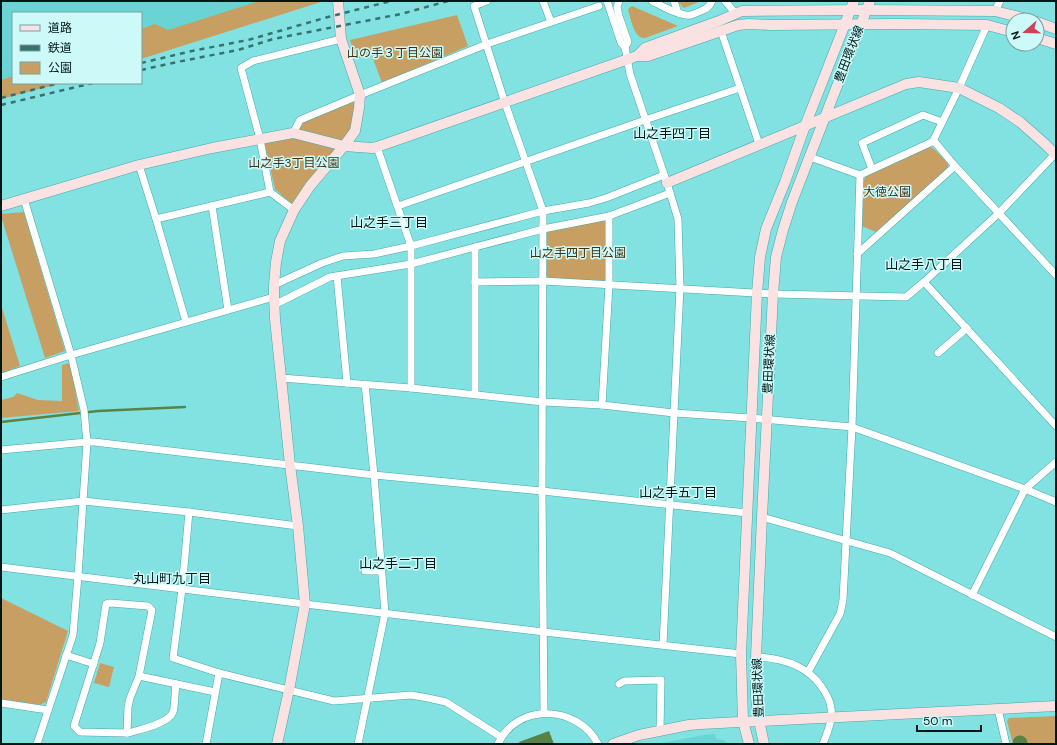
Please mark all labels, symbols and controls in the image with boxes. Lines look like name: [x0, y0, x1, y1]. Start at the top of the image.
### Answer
legend: [12, 12, 142, 84]
north arrow: [1005, 12, 1045, 52]
text: 道路: [48, 20, 72, 36]
street label: 豊田環状線: [831, 23, 867, 85]
text: N: [1008, 29, 1024, 42]
text: 鉄道: [48, 40, 72, 56]
park label: 山の手３丁目公園: [347, 45, 443, 61]
text: 公園: [48, 60, 72, 76]
district label: 山之手四丁目: [633, 125, 711, 142]
park label: 山之手3丁目公園: [248, 155, 340, 171]
park label: 大徳公園: [863, 184, 911, 200]
district label: 山之手三丁目: [350, 214, 428, 231]
park label: 山之手四丁目公園: [530, 245, 626, 261]
district label: 山之手八丁目: [885, 256, 963, 273]
street label: 豊田環状線: [759, 334, 779, 394]
district label: 山之手五丁目: [639, 484, 717, 501]
district label: 山之手二丁目: [359, 555, 437, 572]
district label: 丸山町九丁目: [133, 570, 211, 587]
street label: 豊田環状線: [749, 658, 767, 718]
scale bar: [917, 707, 981, 733]
text: 50 m: [923, 713, 952, 729]

